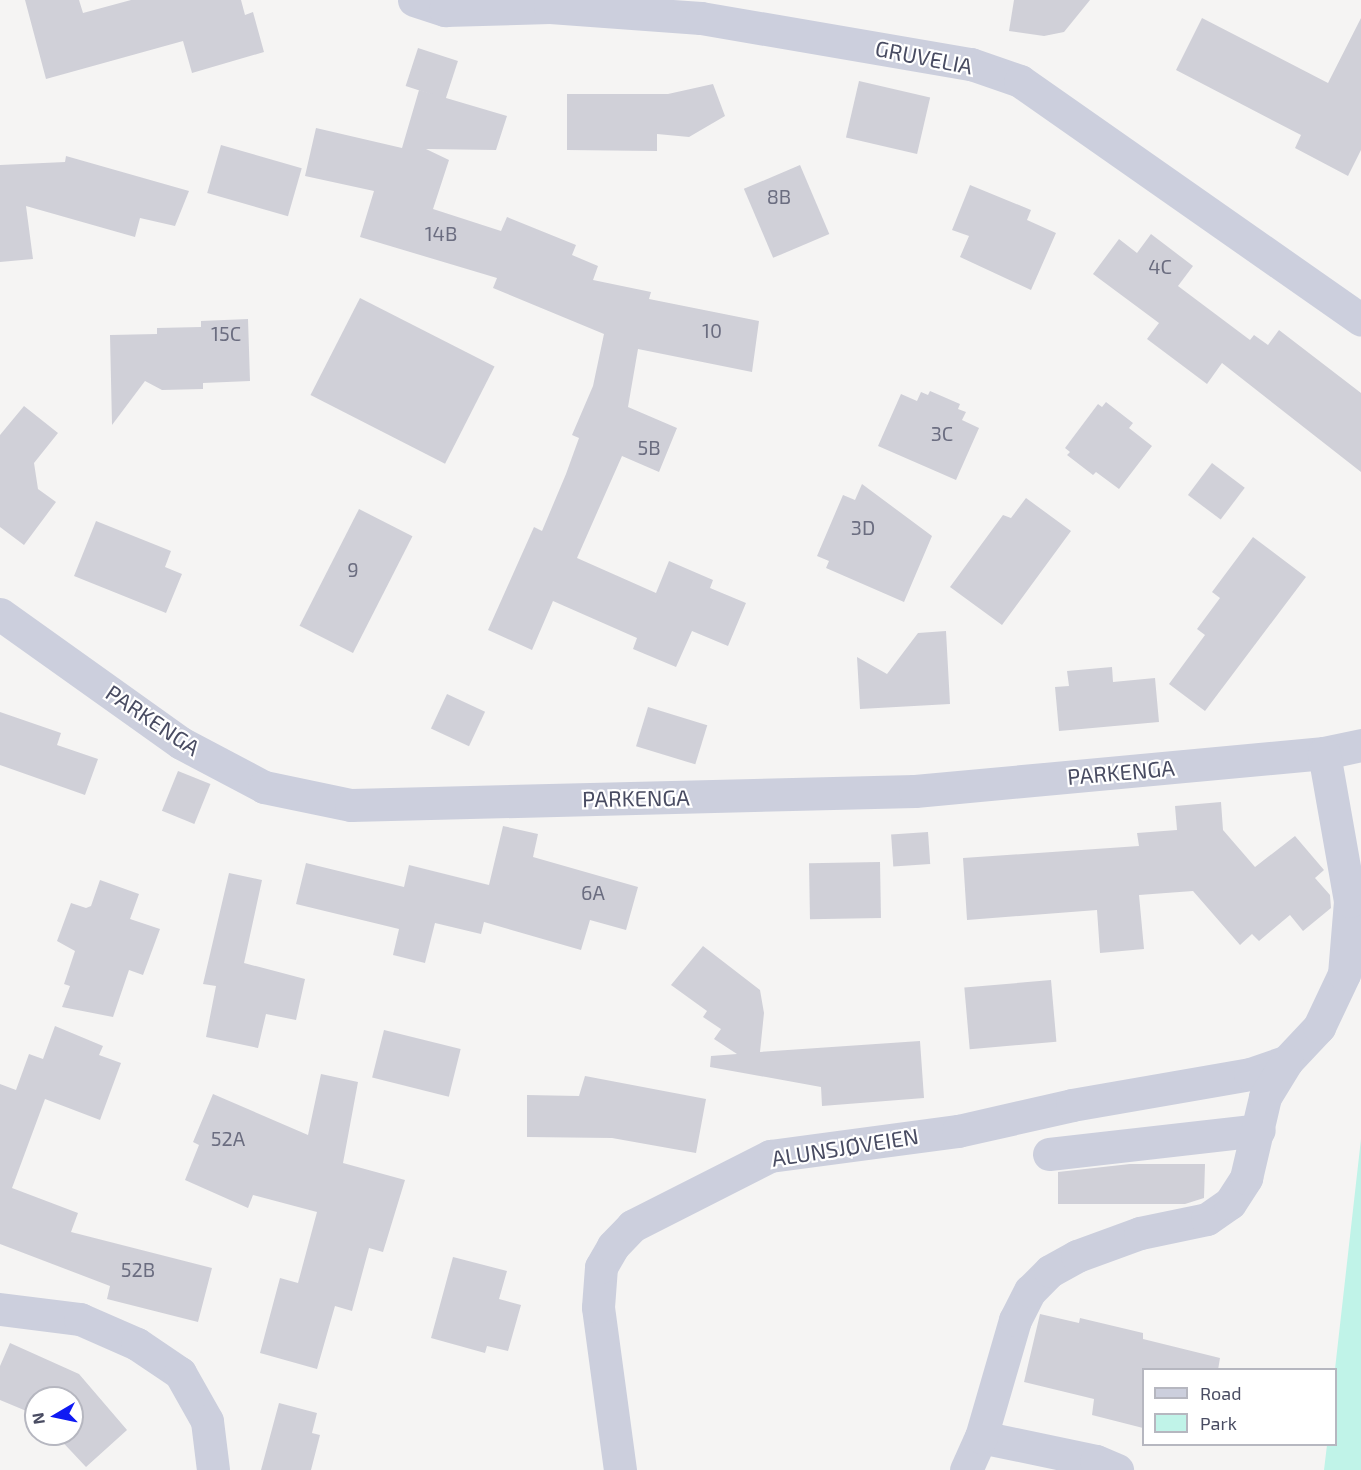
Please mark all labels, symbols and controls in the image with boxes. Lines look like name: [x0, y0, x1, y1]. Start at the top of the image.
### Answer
street label: GRUVELIA: [873, 35, 975, 79]
house number: 8B: [767, 184, 791, 208]
house number: 14B: [425, 221, 457, 245]
house number: 4C: [1148, 254, 1172, 278]
house number: 10: [702, 318, 722, 342]
house number: 15C: [211, 321, 241, 345]
house number: 3C: [931, 421, 953, 445]
house number: 5B: [637, 435, 661, 459]
house number: 3D: [851, 515, 875, 539]
house number: 9: [347, 557, 359, 581]
street label: PARKENGA: [101, 679, 205, 761]
street label: PARKENGA: [1066, 754, 1176, 790]
street label: PARKENGA: [582, 784, 690, 812]
house number: 6A: [581, 880, 605, 904]
street label: ALUNSJØVEIEN: [770, 1122, 920, 1172]
house number: 52A: [211, 1126, 245, 1150]
house number: 52B: [121, 1257, 155, 1281]
legend: [1142, 1368, 1337, 1446]
text: Road: [1200, 1382, 1241, 1404]
north arrow: [24, 1386, 84, 1446]
text: N: [27, 1411, 48, 1426]
text: Park: [1200, 1412, 1237, 1434]

